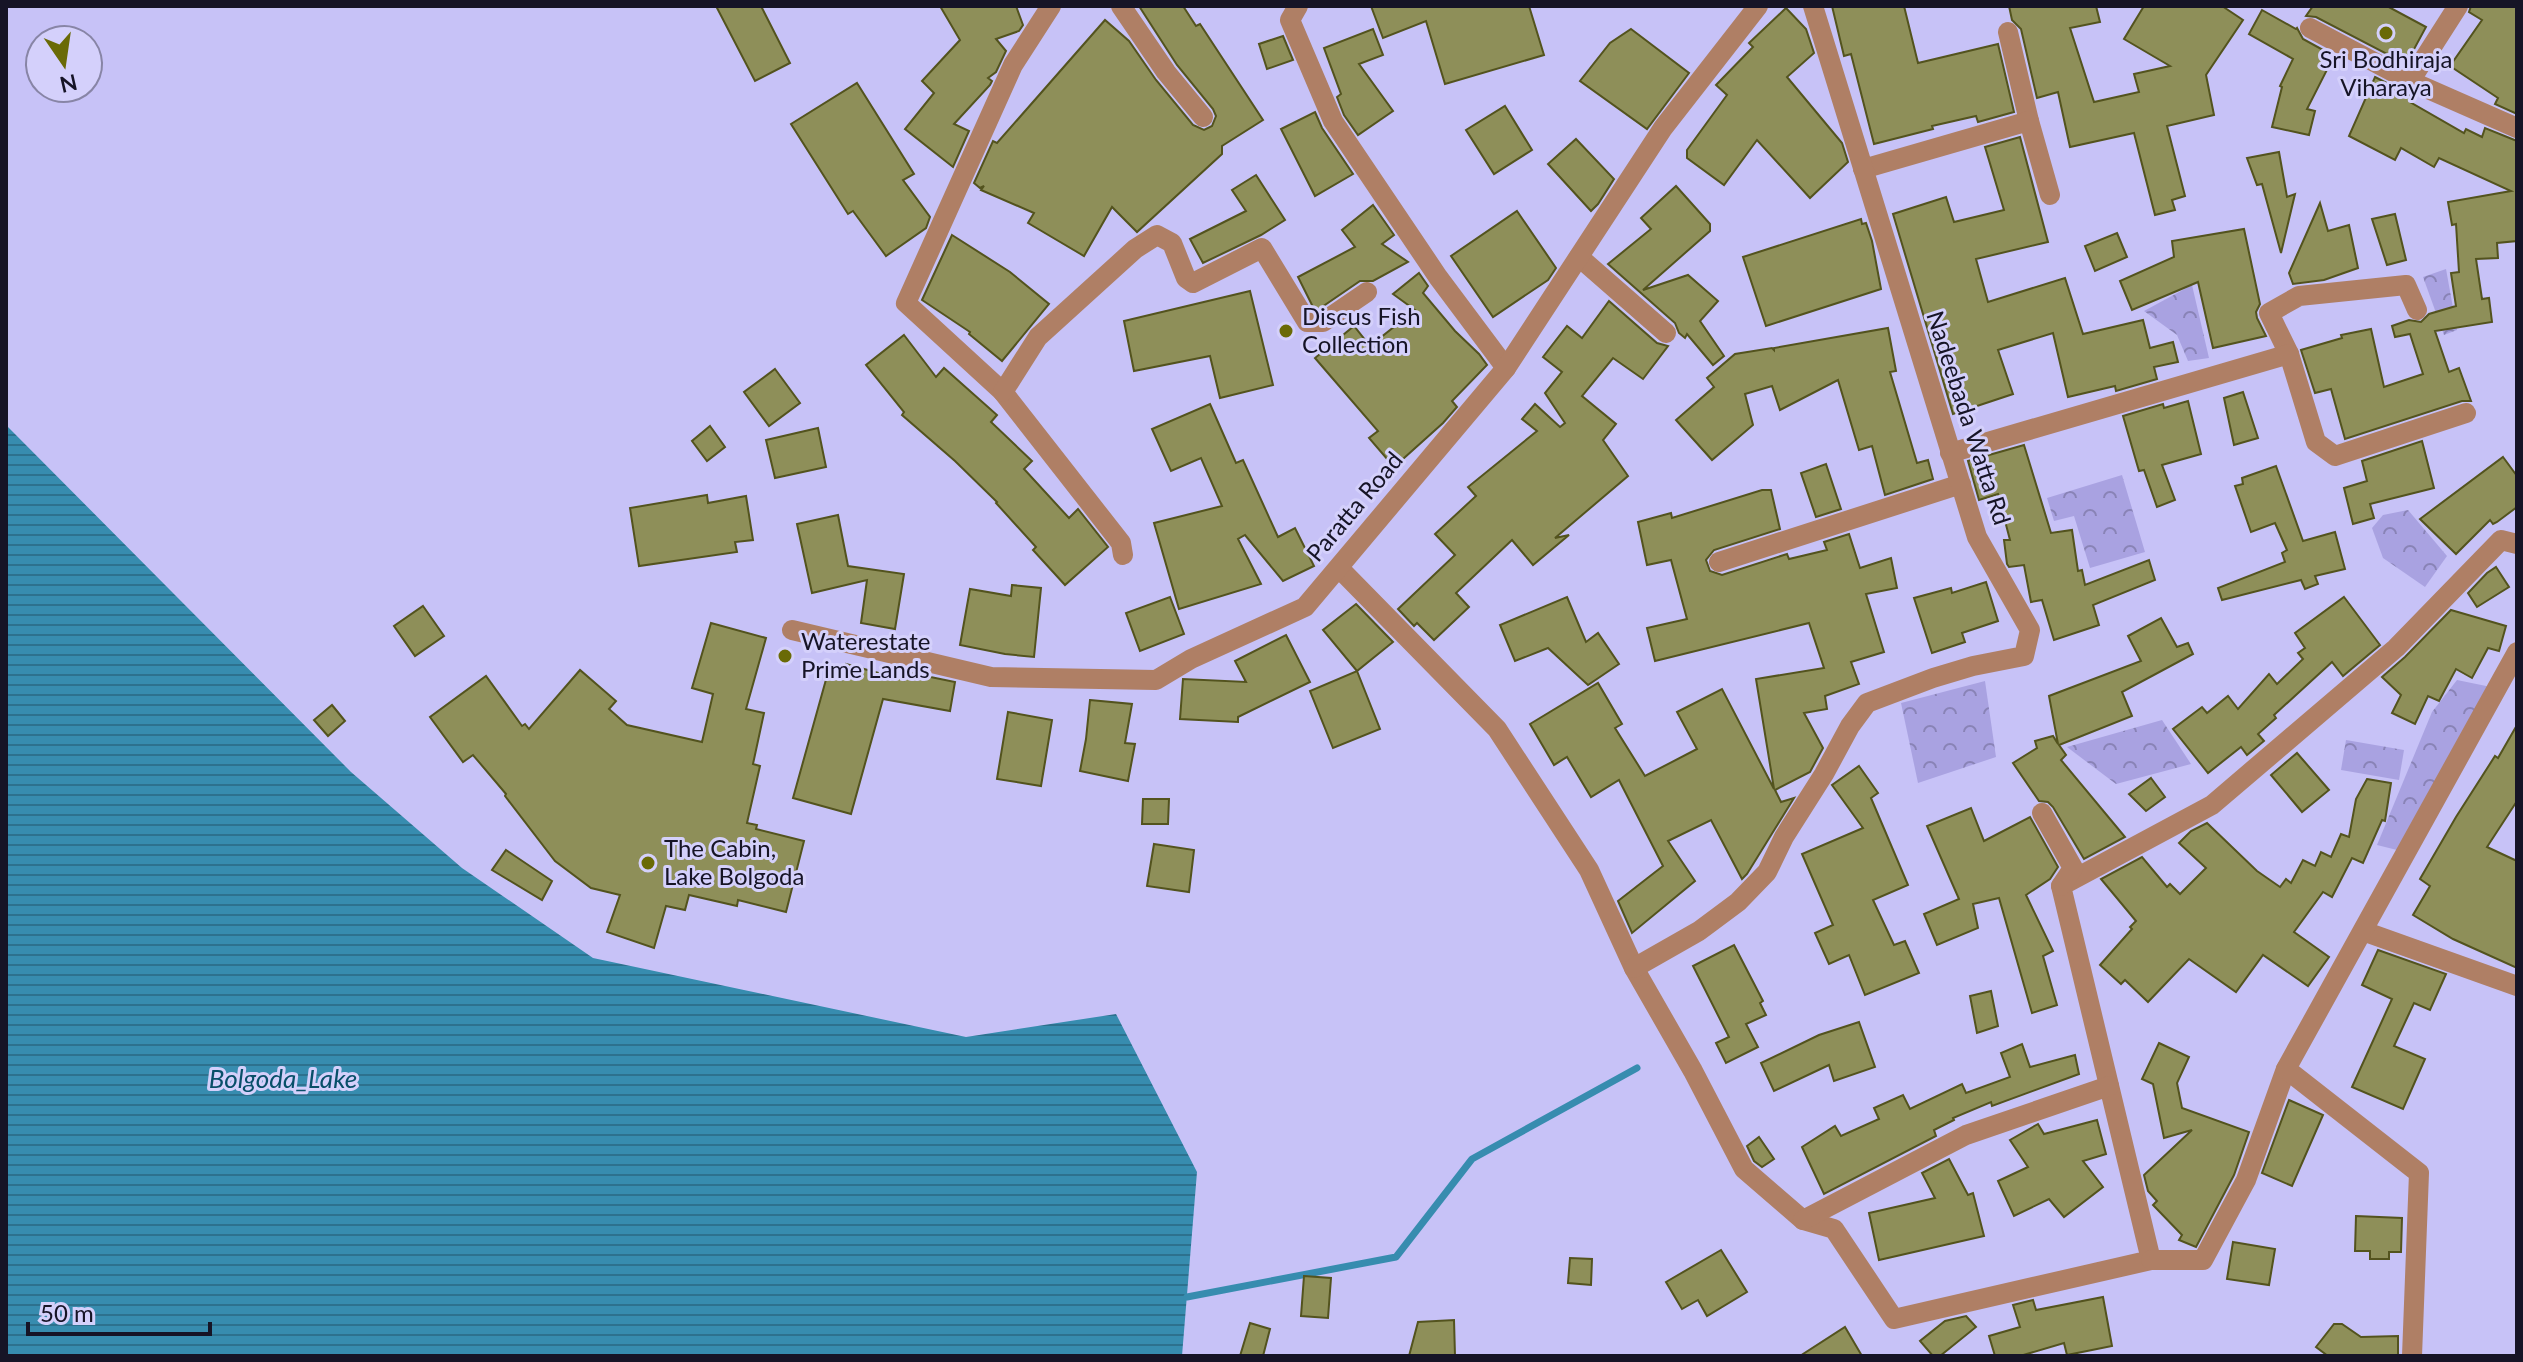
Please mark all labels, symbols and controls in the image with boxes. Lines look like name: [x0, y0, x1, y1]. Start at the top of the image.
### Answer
north arrow: [24, 24, 104, 104]
marker: Sri Bodhiraja Viharaya: [2377, 24, 2395, 42]
place label: Sri Bodhiraja Viharaya: [2319, 44, 2453, 101]
text: N: [57, 69, 80, 99]
place label: Discus Fish Collection: [1302, 301, 1421, 358]
street label: Nadeebada Watta Rd: [1921, 307, 2018, 528]
marker: Discus Fish Collection: [1277, 322, 1295, 340]
street label: Paratta Road: [1300, 445, 1408, 567]
place label: Waterestate Prime Lands: [801, 626, 930, 683]
marker: Waterestate Prime Lands: [776, 647, 794, 665]
place label: The Cabin, Lake Bolgoda: [664, 833, 804, 890]
marker: The Cabin, Lake Bolgoda: [639, 854, 657, 872]
water label: Bolgoda_Lake: [209, 1062, 357, 1094]
scale bar: [28, 1286, 210, 1336]
text: 50 m: [40, 1298, 94, 1327]

